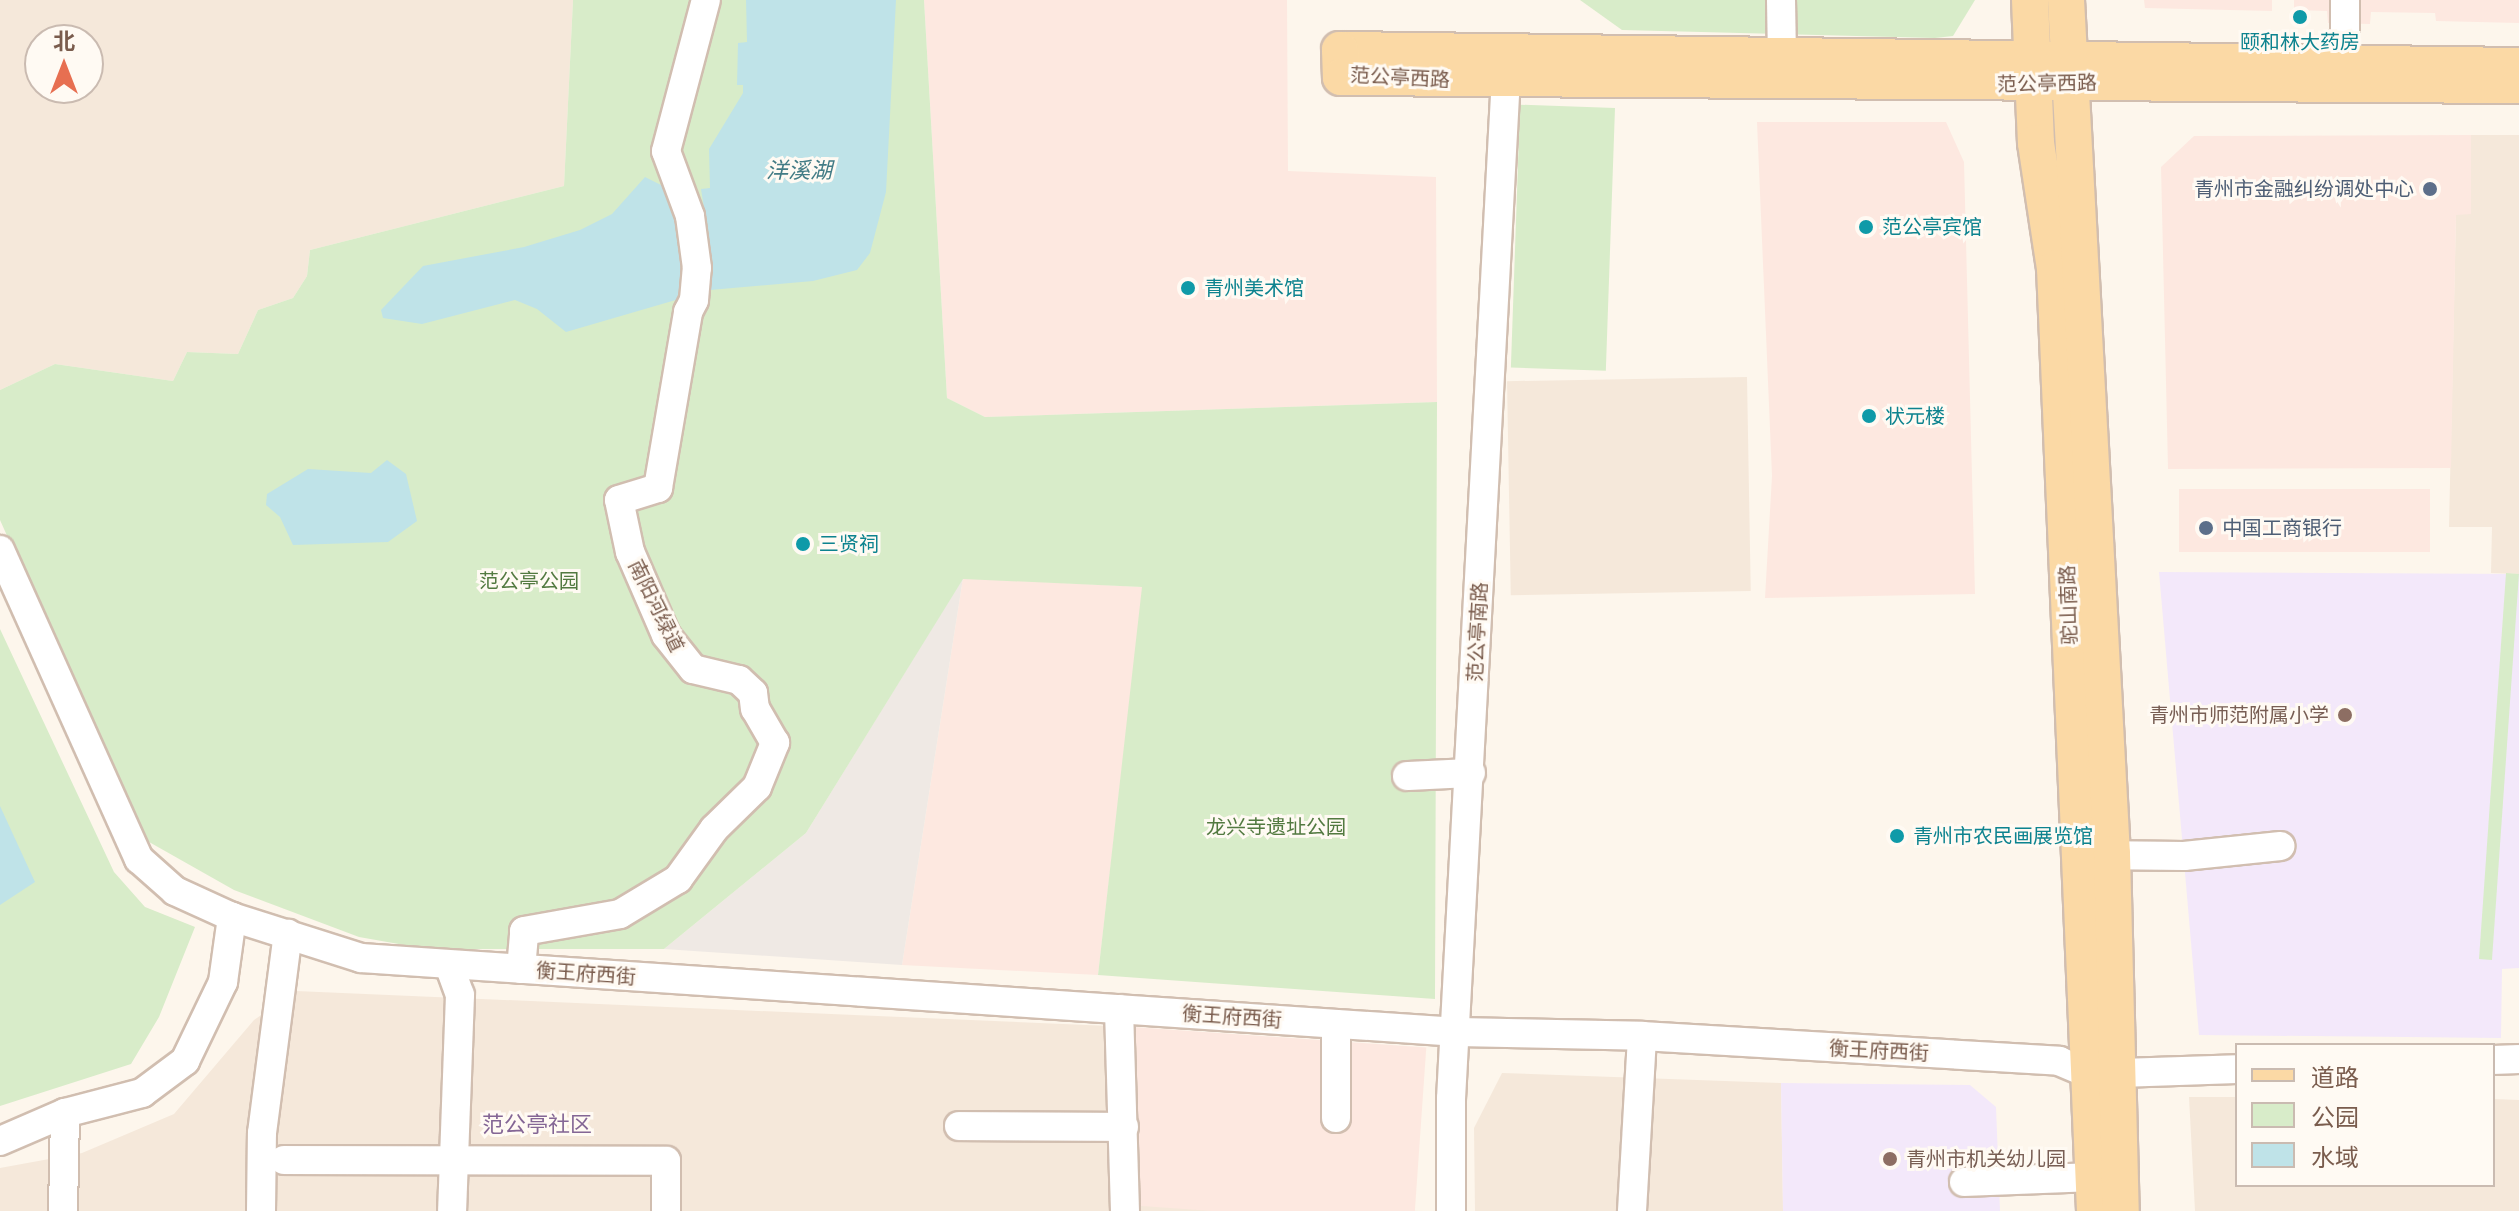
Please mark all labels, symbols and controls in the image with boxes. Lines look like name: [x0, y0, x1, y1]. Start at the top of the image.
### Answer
marker: 颐和林大药房: [2291, 8, 2309, 26]
north arrow: [24, 24, 104, 104]
text: 北: [53, 28, 75, 55]
place label: 颐和林大药房: [2240, 30, 2360, 54]
street label: 范公亭西路: [1349, 63, 1451, 93]
street label: 范公亭西路: [1997, 71, 2097, 97]
water label: 洋溪湖: [766, 158, 832, 184]
place label: 青州市金融纠纷调处中心: [2194, 177, 2414, 201]
marker: 青州市金融纠纷调处中心: [2421, 180, 2439, 198]
place label: 范公亭宾馆: [1882, 215, 1982, 239]
marker: 范公亭宾馆: [1857, 218, 1875, 236]
place label: 青州美术馆: [1204, 276, 1304, 300]
marker: 青州美术馆: [1179, 279, 1197, 297]
place label: 状元楼: [1885, 404, 1945, 428]
marker: 状元楼: [1860, 407, 1878, 425]
place label: 中国工商银行: [2222, 516, 2342, 540]
marker: 中国工商银行: [2197, 519, 2215, 537]
place label: 三贤祠: [819, 532, 879, 556]
marker: 三贤祠: [794, 535, 812, 553]
street label: 南阳河绿道: [623, 556, 689, 656]
street label: 驼山南路: [2056, 565, 2082, 645]
park label: 范公亭公园: [479, 569, 579, 593]
street label: 范公亭南路: [1463, 581, 1493, 683]
place label: 青州市师范附属小学: [2149, 703, 2329, 727]
marker: 青州市师范附属小学: [2336, 706, 2354, 724]
park label: 龙兴寺遗址公园: [1206, 815, 1346, 839]
place label: 青州市农民画展览馆: [1913, 824, 2093, 848]
marker: 青州市农民画展览馆: [1888, 827, 1906, 845]
street label: 衡王府西街: [535, 959, 637, 989]
street label: 衡王府西街: [1181, 1002, 1283, 1032]
street label: 衡王府西街: [1828, 1036, 1930, 1066]
legend: [2235, 1043, 2495, 1187]
text: 道路: [2311, 1064, 2359, 1092]
text: 公园: [2311, 1104, 2359, 1132]
district label: 范公亭社区: [482, 1112, 592, 1138]
text: 水域: [2311, 1144, 2359, 1172]
place label: 青州市机关幼儿园: [1906, 1147, 2066, 1171]
marker: 青州市机关幼儿园: [1881, 1150, 1899, 1168]

